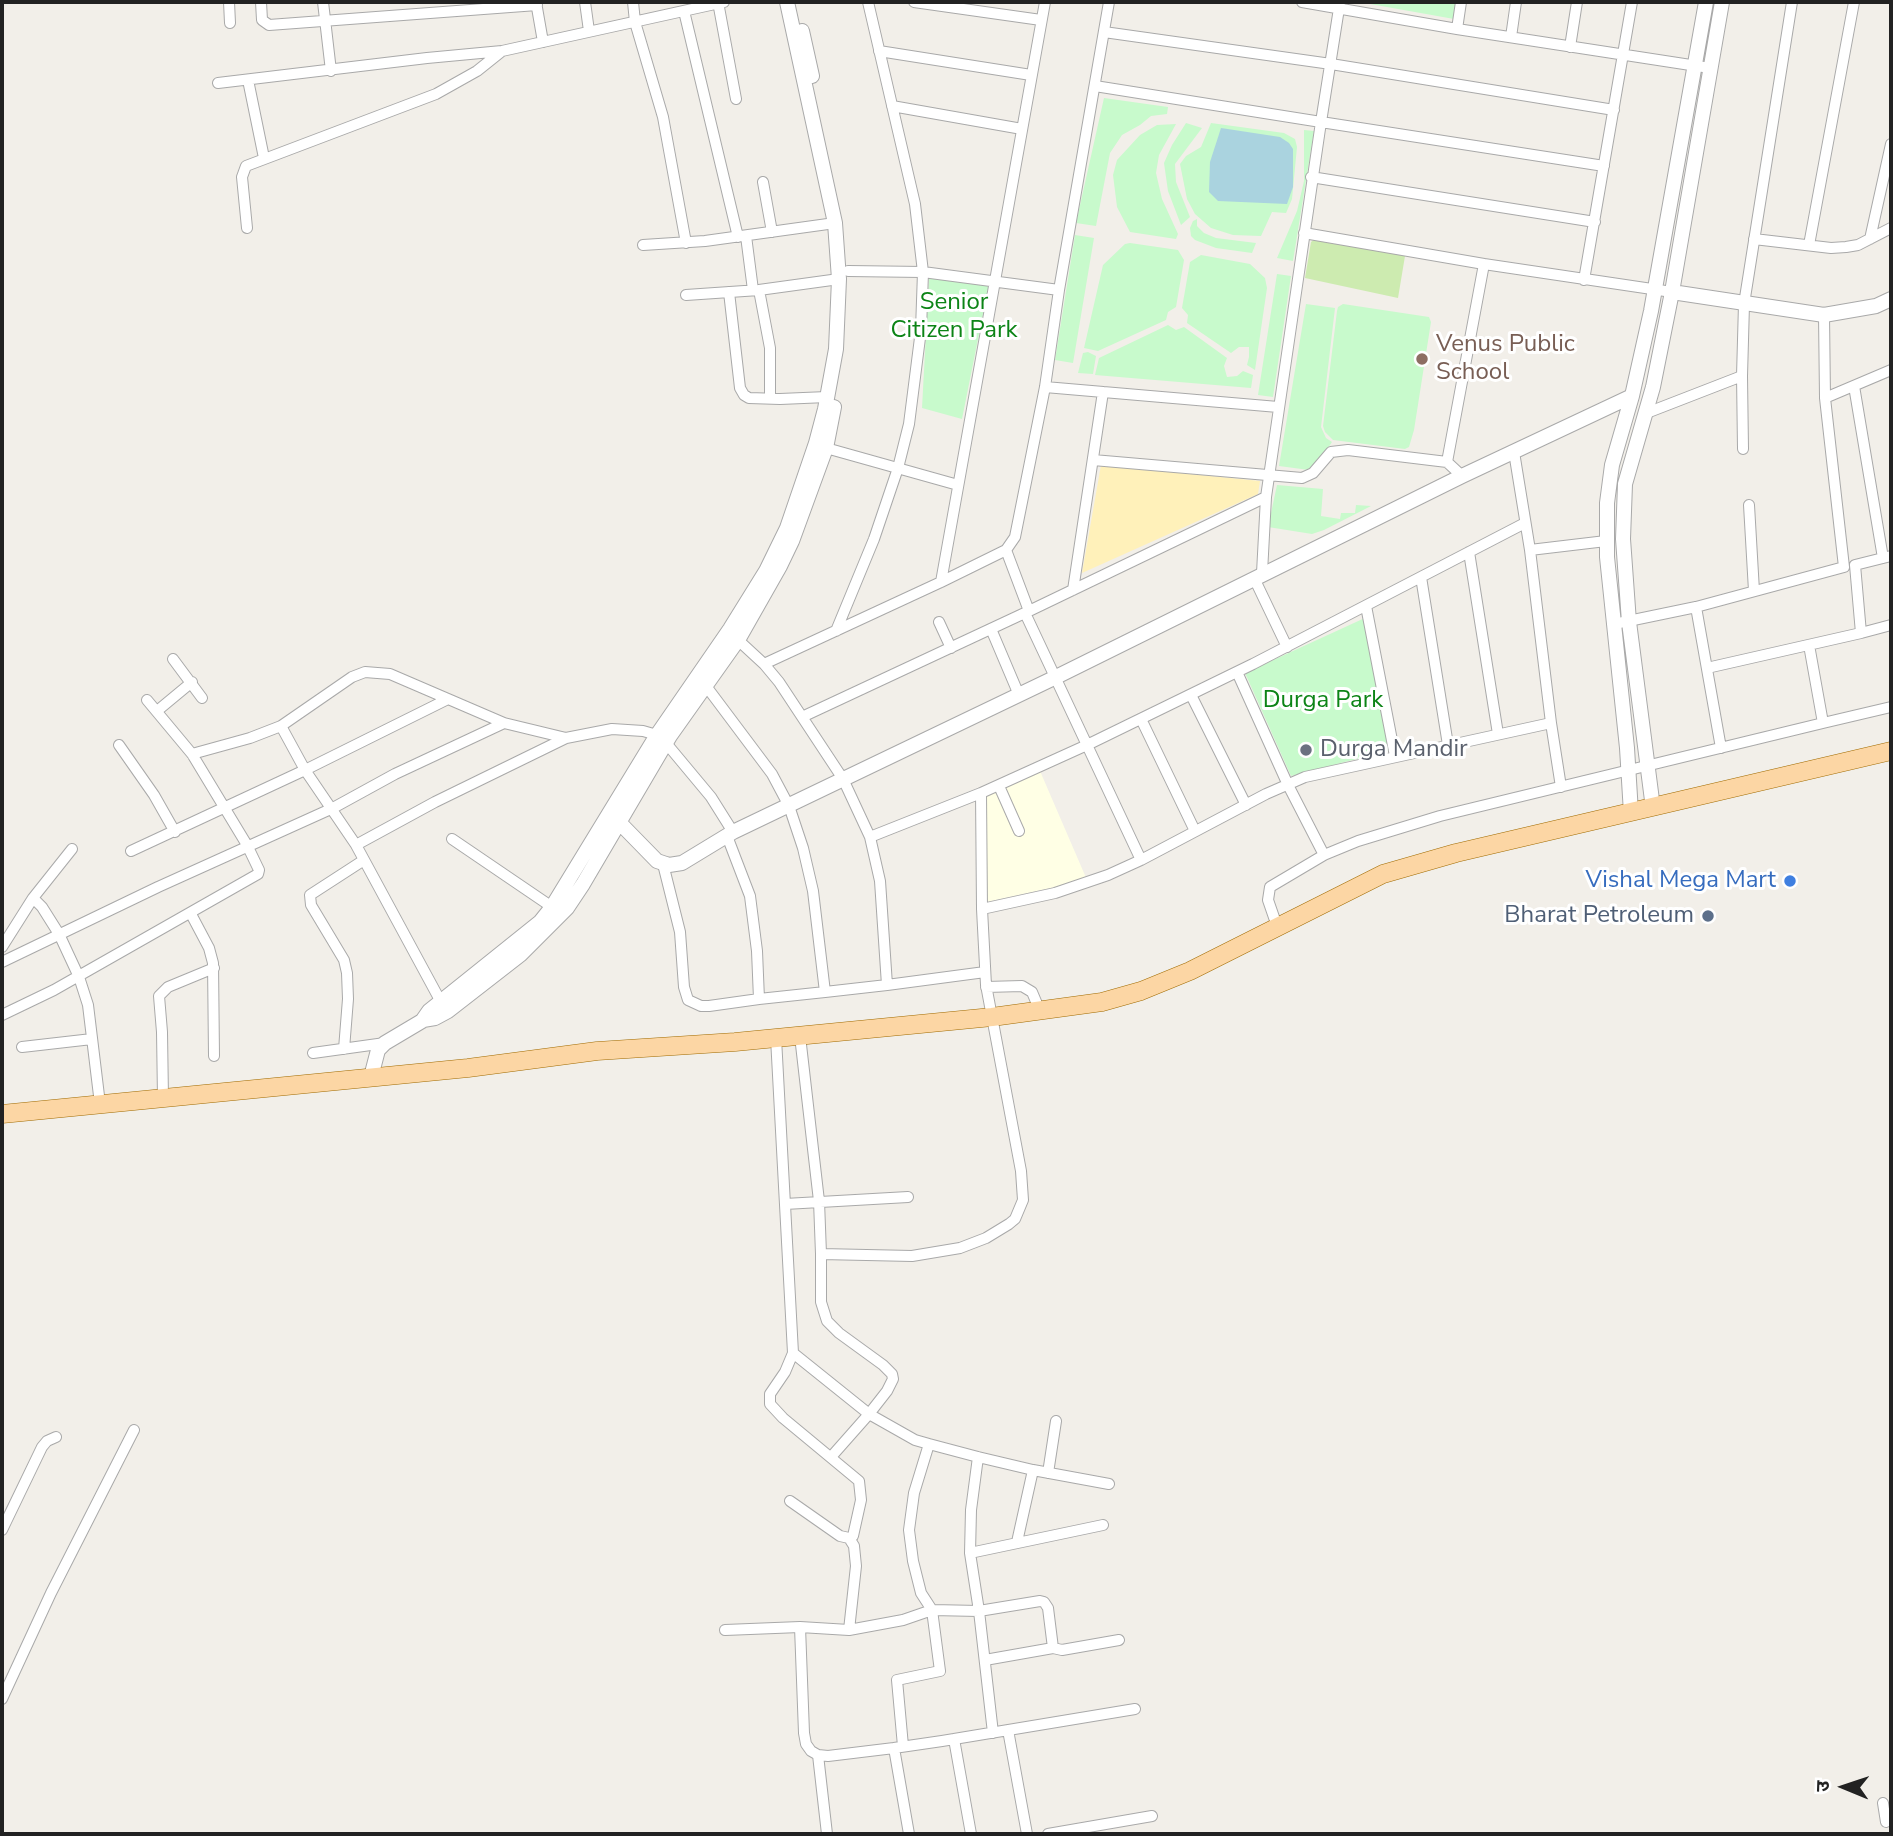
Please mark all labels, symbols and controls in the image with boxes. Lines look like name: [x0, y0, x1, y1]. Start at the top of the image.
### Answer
park label: Senior Citizen Park: [890, 289, 1018, 345]
place label: Venus Public School: [1436, 331, 1575, 387]
marker: Venus Public School: [1414, 351, 1430, 367]
park label: Durga Park: [1263, 687, 1383, 715]
place label: Durga Mandir: [1320, 736, 1468, 764]
marker: Durga Mandir: [1298, 742, 1314, 758]
place label: Vishal Mega Mart: [1586, 867, 1776, 895]
marker: Vishal Mega Mart: [1782, 873, 1798, 889]
place label: Bharat Petroleum: [1504, 902, 1694, 930]
marker: Bharat Petroleum: [1700, 908, 1716, 924]
north arrow: [1809, 1752, 1879, 1822]
text: उ: [1810, 1780, 1836, 1792]

